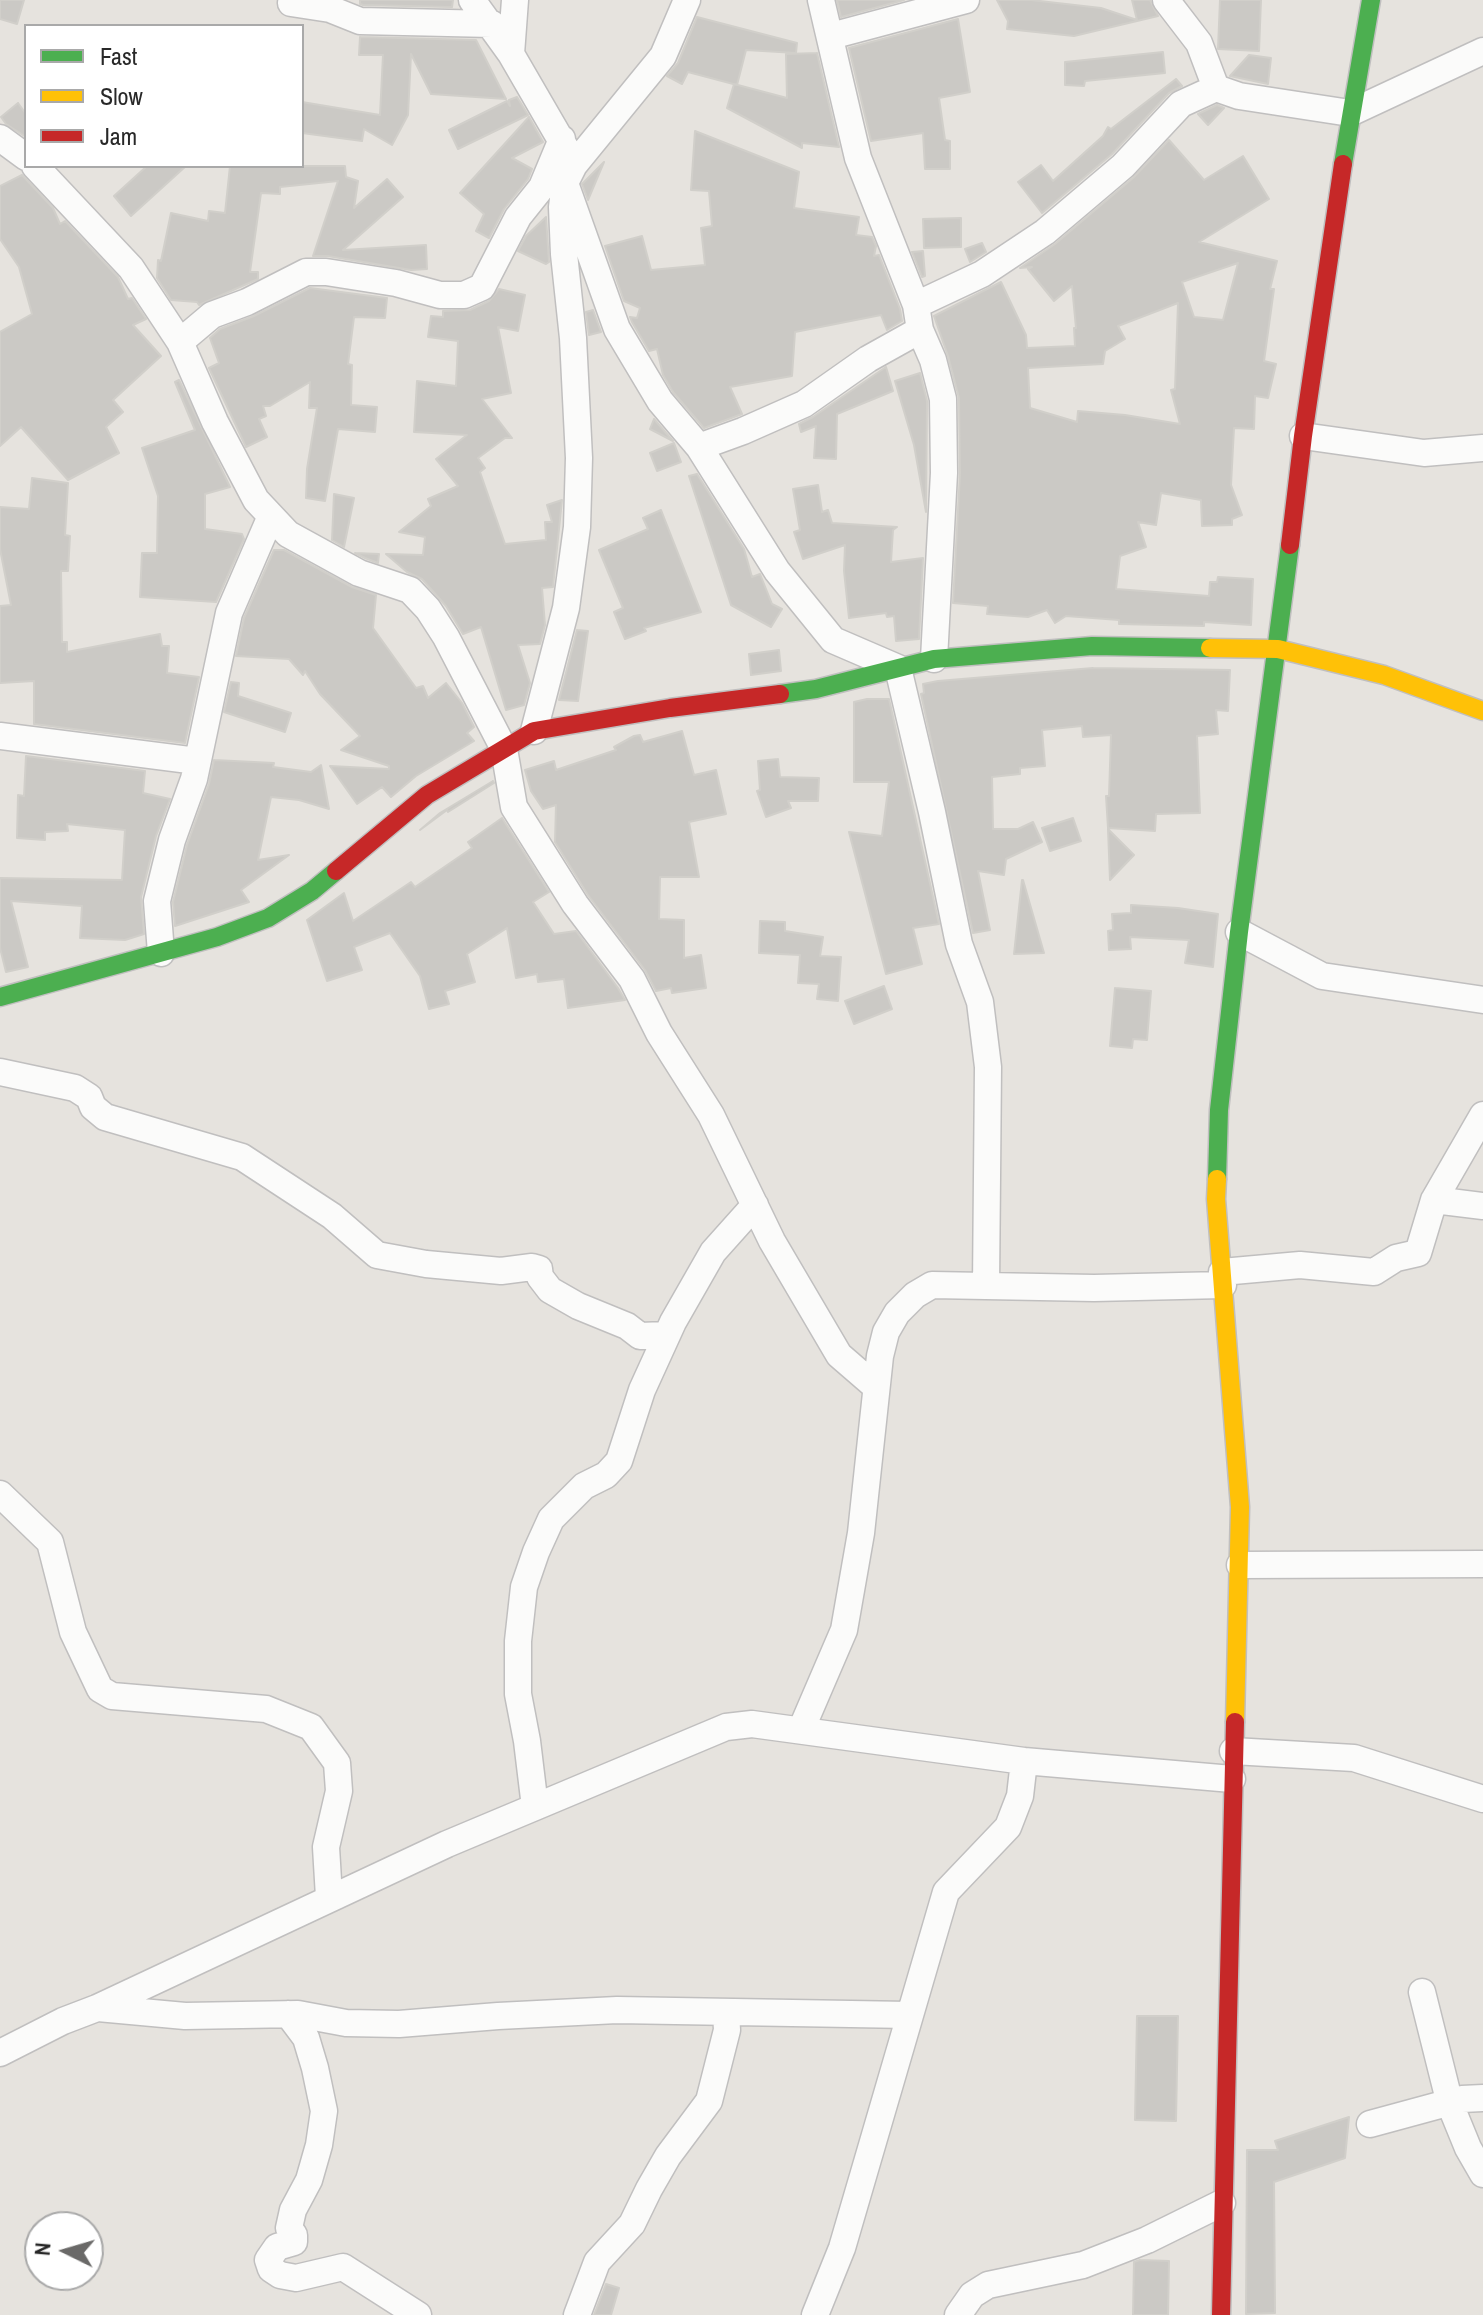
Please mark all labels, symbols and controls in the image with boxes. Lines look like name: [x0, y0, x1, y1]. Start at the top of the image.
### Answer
legend: [24, 24, 304, 168]
text: Fast: [100, 40, 137, 72]
text: Slow: [100, 80, 143, 112]
text: Jam: [100, 120, 137, 152]
north arrow: [24, 2211, 104, 2291]
text: N: [27, 2241, 58, 2257]

